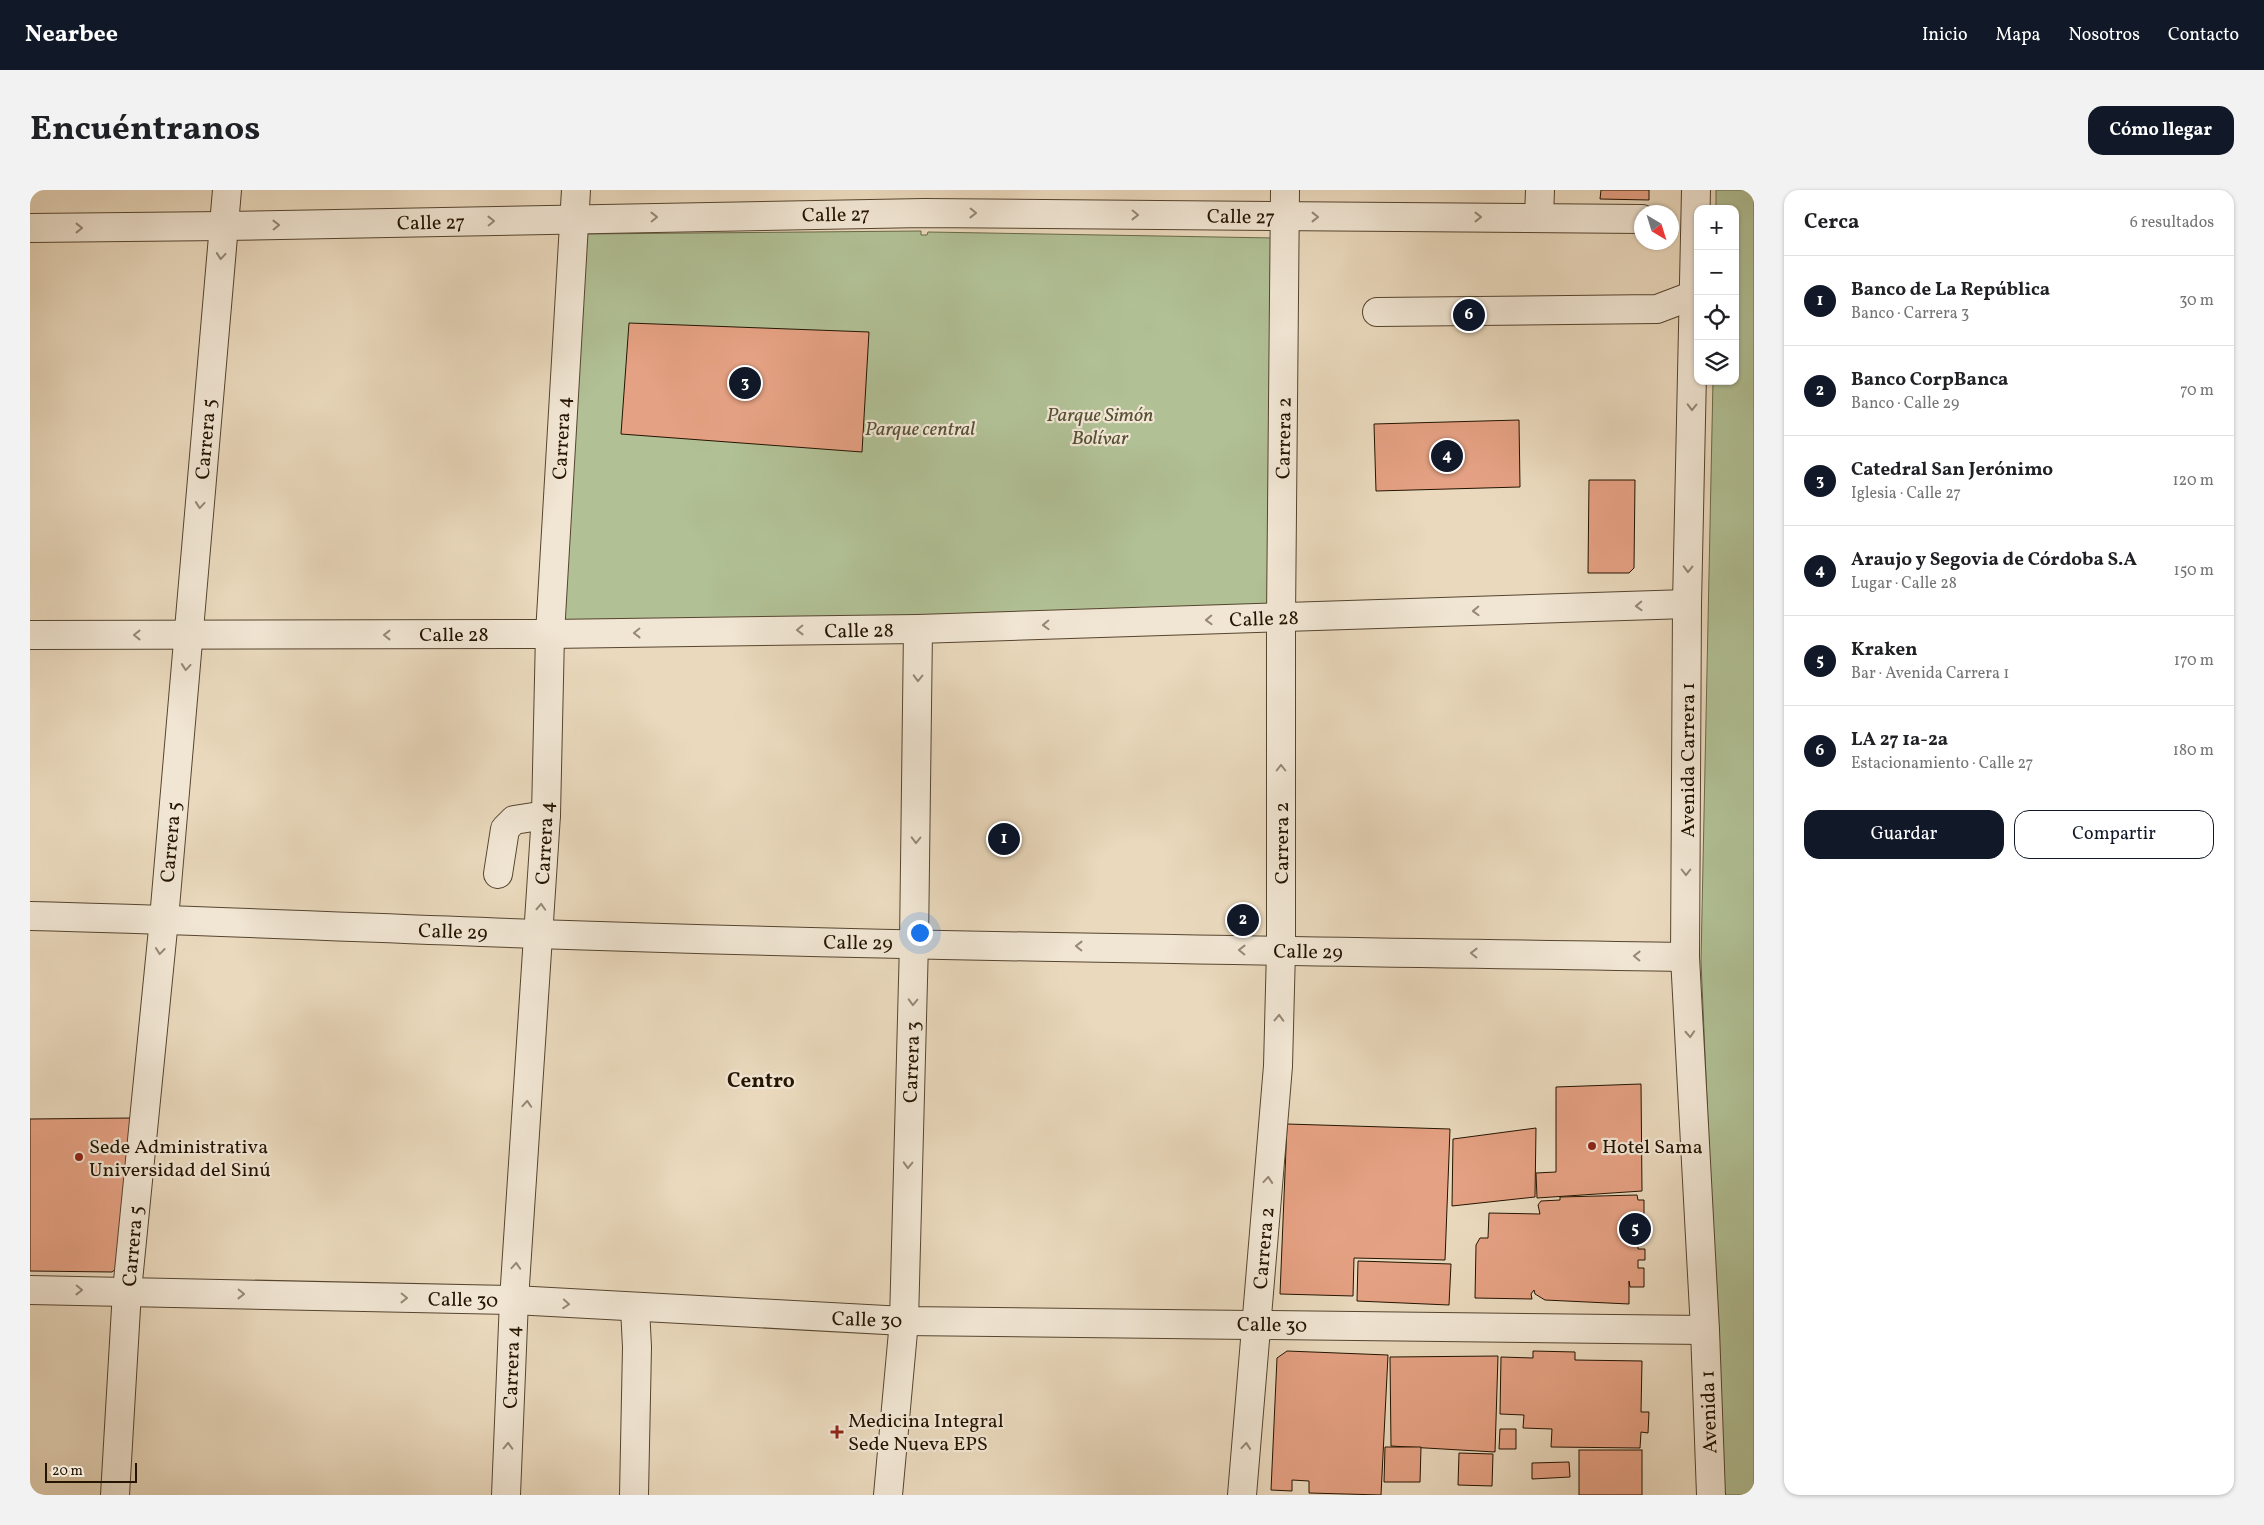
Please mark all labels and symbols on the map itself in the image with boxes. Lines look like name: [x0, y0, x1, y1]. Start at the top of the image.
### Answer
street label: Calle 27: [802, 201, 870, 231]
street label: Calle 27: [1207, 203, 1275, 233]
north arrow: [1634, 205, 1679, 250]
one-way arrow: [970, 208, 977, 218]
street label: Calle 27: [397, 209, 465, 239]
one-way arrow: [1132, 210, 1140, 220]
one-way arrow: [650, 212, 658, 222]
one-way arrow: [1312, 212, 1320, 222]
one-way arrow: [1474, 212, 1482, 222]
one-way arrow: [487, 215, 495, 226]
one-way arrow: [272, 220, 280, 230]
one-way arrow: [75, 223, 83, 233]
one-way arrow: [215, 252, 226, 260]
pin: 6: [1453, 296, 1485, 334]
pin: 3: [729, 364, 761, 402]
street label: Carrera 4: [547, 396, 579, 481]
street label: Carrera 5: [190, 397, 224, 481]
street label: Carrera 2: [1270, 397, 1300, 479]
park label: Parque Simón Bolívar: [1047, 402, 1153, 453]
one-way arrow: [1687, 404, 1697, 411]
park label: Parque central: [865, 416, 975, 444]
pin: 4: [1431, 437, 1463, 475]
one-way arrow: [195, 501, 206, 509]
one-way arrow: [1683, 566, 1693, 574]
one-way arrow: [1634, 600, 1642, 611]
street label: Calle 28: [1229, 605, 1299, 635]
one-way arrow: [1472, 606, 1480, 616]
one-way arrow: [1205, 615, 1212, 625]
street label: Calle 28: [824, 617, 894, 647]
one-way arrow: [1042, 620, 1050, 630]
street label: Calle 28: [419, 622, 489, 650]
one-way arrow: [795, 625, 803, 636]
one-way arrow: [633, 628, 640, 638]
one-way arrow: [133, 630, 140, 640]
one-way arrow: [383, 630, 390, 640]
one-way arrow: [181, 663, 192, 671]
one-way arrow: [913, 674, 923, 682]
street label: Avenida Carrera 1: [1675, 682, 1703, 838]
one-way arrow: [1276, 764, 1286, 772]
street label: Carrera 5: [155, 800, 189, 884]
street label: Carrera 4: [530, 801, 562, 886]
street label: Carrera 2: [1269, 802, 1297, 884]
pin: 1: [988, 820, 1020, 858]
one-way arrow: [911, 836, 921, 844]
one-way arrow: [1681, 868, 1691, 876]
pin: 2: [1227, 901, 1259, 939]
one-way arrow: [535, 903, 546, 911]
street label: Calle 29: [418, 918, 488, 948]
your location: [907, 920, 933, 946]
street label: Calle 29: [823, 929, 893, 959]
street label: Calle 29: [1273, 938, 1343, 968]
one-way arrow: [1075, 941, 1083, 951]
one-way arrow: [1238, 944, 1246, 955]
one-way arrow: [155, 947, 166, 955]
one-way arrow: [1470, 948, 1478, 959]
one-way arrow: [1632, 951, 1640, 961]
one-way arrow: [907, 999, 918, 1007]
one-way arrow: [1274, 1014, 1284, 1022]
street label: Carrera 3: [898, 1021, 928, 1103]
one-way arrow: [1684, 1030, 1695, 1038]
district label: Centro: [727, 1067, 795, 1096]
one-way arrow: [522, 1100, 533, 1108]
place label: Sede Administrativa Universidad del Sinú: [89, 1134, 271, 1185]
place label: Hotel Sama: [1602, 1134, 1703, 1162]
marker: Hotel Sama: [1586, 1140, 1598, 1152]
marker: Sede Administrativa Universidad del Sinú: [73, 1151, 85, 1163]
one-way arrow: [903, 1162, 913, 1169]
one-way arrow: [1263, 1176, 1274, 1184]
street label: Carrera 5: [117, 1204, 151, 1288]
street label: Carrera 2: [1247, 1206, 1283, 1290]
pin: 5: [1619, 1210, 1651, 1248]
one-way arrow: [511, 1262, 522, 1270]
one-way arrow: [75, 1285, 83, 1296]
street label: Calle 30: [428, 1286, 498, 1316]
one-way arrow: [238, 1289, 245, 1299]
one-way arrow: [400, 1292, 408, 1303]
one-way arrow: [562, 1298, 570, 1309]
street label: Calle 30: [831, 1306, 903, 1336]
street label: Calle 30: [1237, 1311, 1307, 1341]
street label: Carrera 4: [498, 1325, 528, 1409]
street label: Avenida 1: [1695, 1370, 1725, 1454]
place label: Medicina Integral Sede Nueva EPS: [848, 1408, 1004, 1459]
marker: Medicina Integral Sede Nueva EPS: [830, 1425, 844, 1439]
one-way arrow: [503, 1442, 513, 1450]
one-way arrow: [1240, 1442, 1251, 1450]
scale bar: [45, 1460, 138, 1483]

